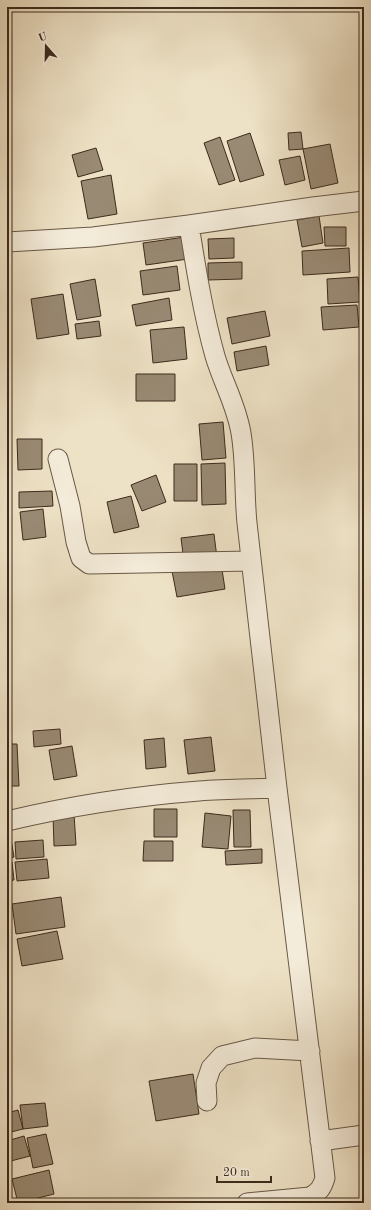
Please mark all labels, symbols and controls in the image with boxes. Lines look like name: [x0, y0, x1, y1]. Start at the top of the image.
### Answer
north arrow: [26, 26, 66, 66]
text: U: [37, 31, 49, 45]
scale bar: [217, 1158, 271, 1184]
text: 20 m: [223, 1167, 250, 1179]

